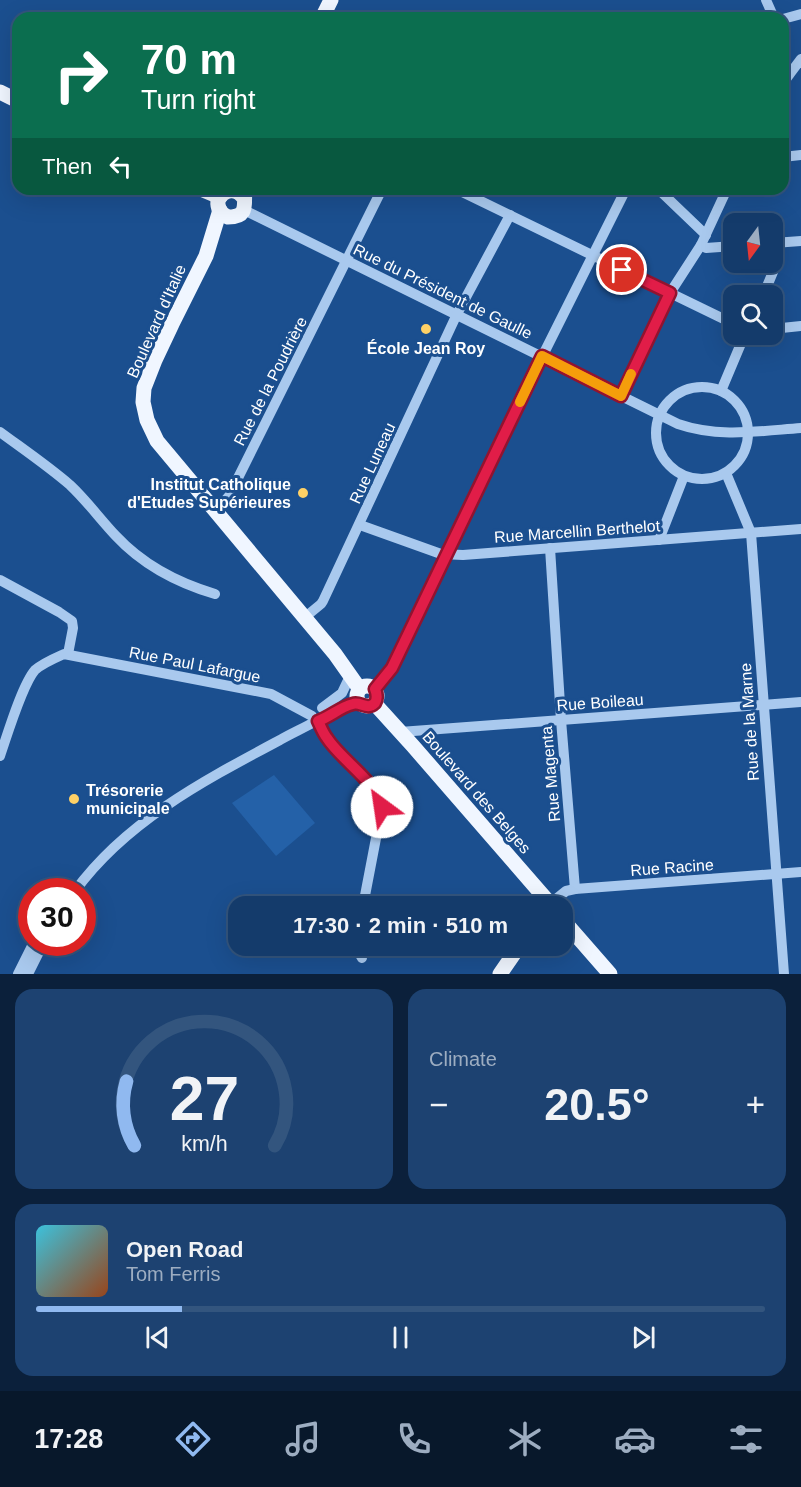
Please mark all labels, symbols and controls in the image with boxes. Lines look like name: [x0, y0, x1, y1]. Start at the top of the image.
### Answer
icon: right: [42, 36, 120, 114]
text: 70 m: [141, 36, 237, 83]
text: Turn right: [141, 85, 256, 115]
icon: left: [104, 150, 137, 183]
text: Then: [42, 154, 92, 179]
north arrow: [723, 213, 783, 273]
map controls: [723, 213, 783, 345]
street label: Rue du Président de Gaulle: [351, 241, 535, 342]
pin: [596, 244, 647, 295]
icon: arrive: [605, 253, 638, 286]
street label: Boulevard d'Italie: [124, 262, 189, 381]
button: search: [723, 285, 783, 345]
street label: Rue de la Poudrière: [231, 314, 310, 448]
marker: École Jean Roy: [419, 322, 433, 336]
place label: École Jean Roy: [367, 339, 485, 357]
street label: Rue Luneau: [346, 420, 399, 506]
place label: Institut Catholique d'Etudes Supérieures: [127, 476, 291, 511]
marker: Institut Catholique d'Etudes Supérieures: [296, 486, 310, 500]
street label: Rue Marcellin Berthelot: [493, 517, 661, 546]
street label: Rue Paul Lafargue: [128, 643, 262, 686]
street label: Rue de la Marne: [737, 662, 762, 782]
street label: Rue Boileau: [556, 691, 644, 714]
street label: Rue Magenta: [538, 725, 563, 823]
street label: Boulevard des Belges: [419, 728, 534, 857]
position arrow: [350, 775, 414, 839]
place label: Trésorerie municipale: [86, 782, 170, 817]
marker: Trésorerie municipale: [67, 792, 81, 806]
street label: Rue Racine: [630, 856, 714, 879]
speed limit sign: 30: [18, 878, 96, 956]
text: 17:30 · 2 min · 510 m: [293, 913, 508, 938]
text: Climate: [429, 1048, 497, 1070]
text: 27: [169, 1064, 239, 1133]
text: 20.5°: [544, 1079, 650, 1130]
text: −: [429, 1086, 448, 1123]
text: +: [746, 1086, 765, 1123]
text: km/h: [181, 1132, 227, 1156]
text: Open Road: [126, 1237, 243, 1262]
text: Tom Ferris: [126, 1263, 220, 1285]
icon: previous: [141, 1321, 174, 1354]
icon: pause: [384, 1321, 417, 1354]
icon: next: [627, 1321, 660, 1354]
icon: directions: [172, 1418, 214, 1460]
icon: music: [282, 1418, 324, 1460]
icon: phone: [393, 1418, 435, 1460]
icon: climate: [504, 1418, 546, 1460]
icon: car: [614, 1418, 656, 1460]
icon: filters: [725, 1418, 767, 1460]
text: 17:28: [34, 1424, 103, 1454]

